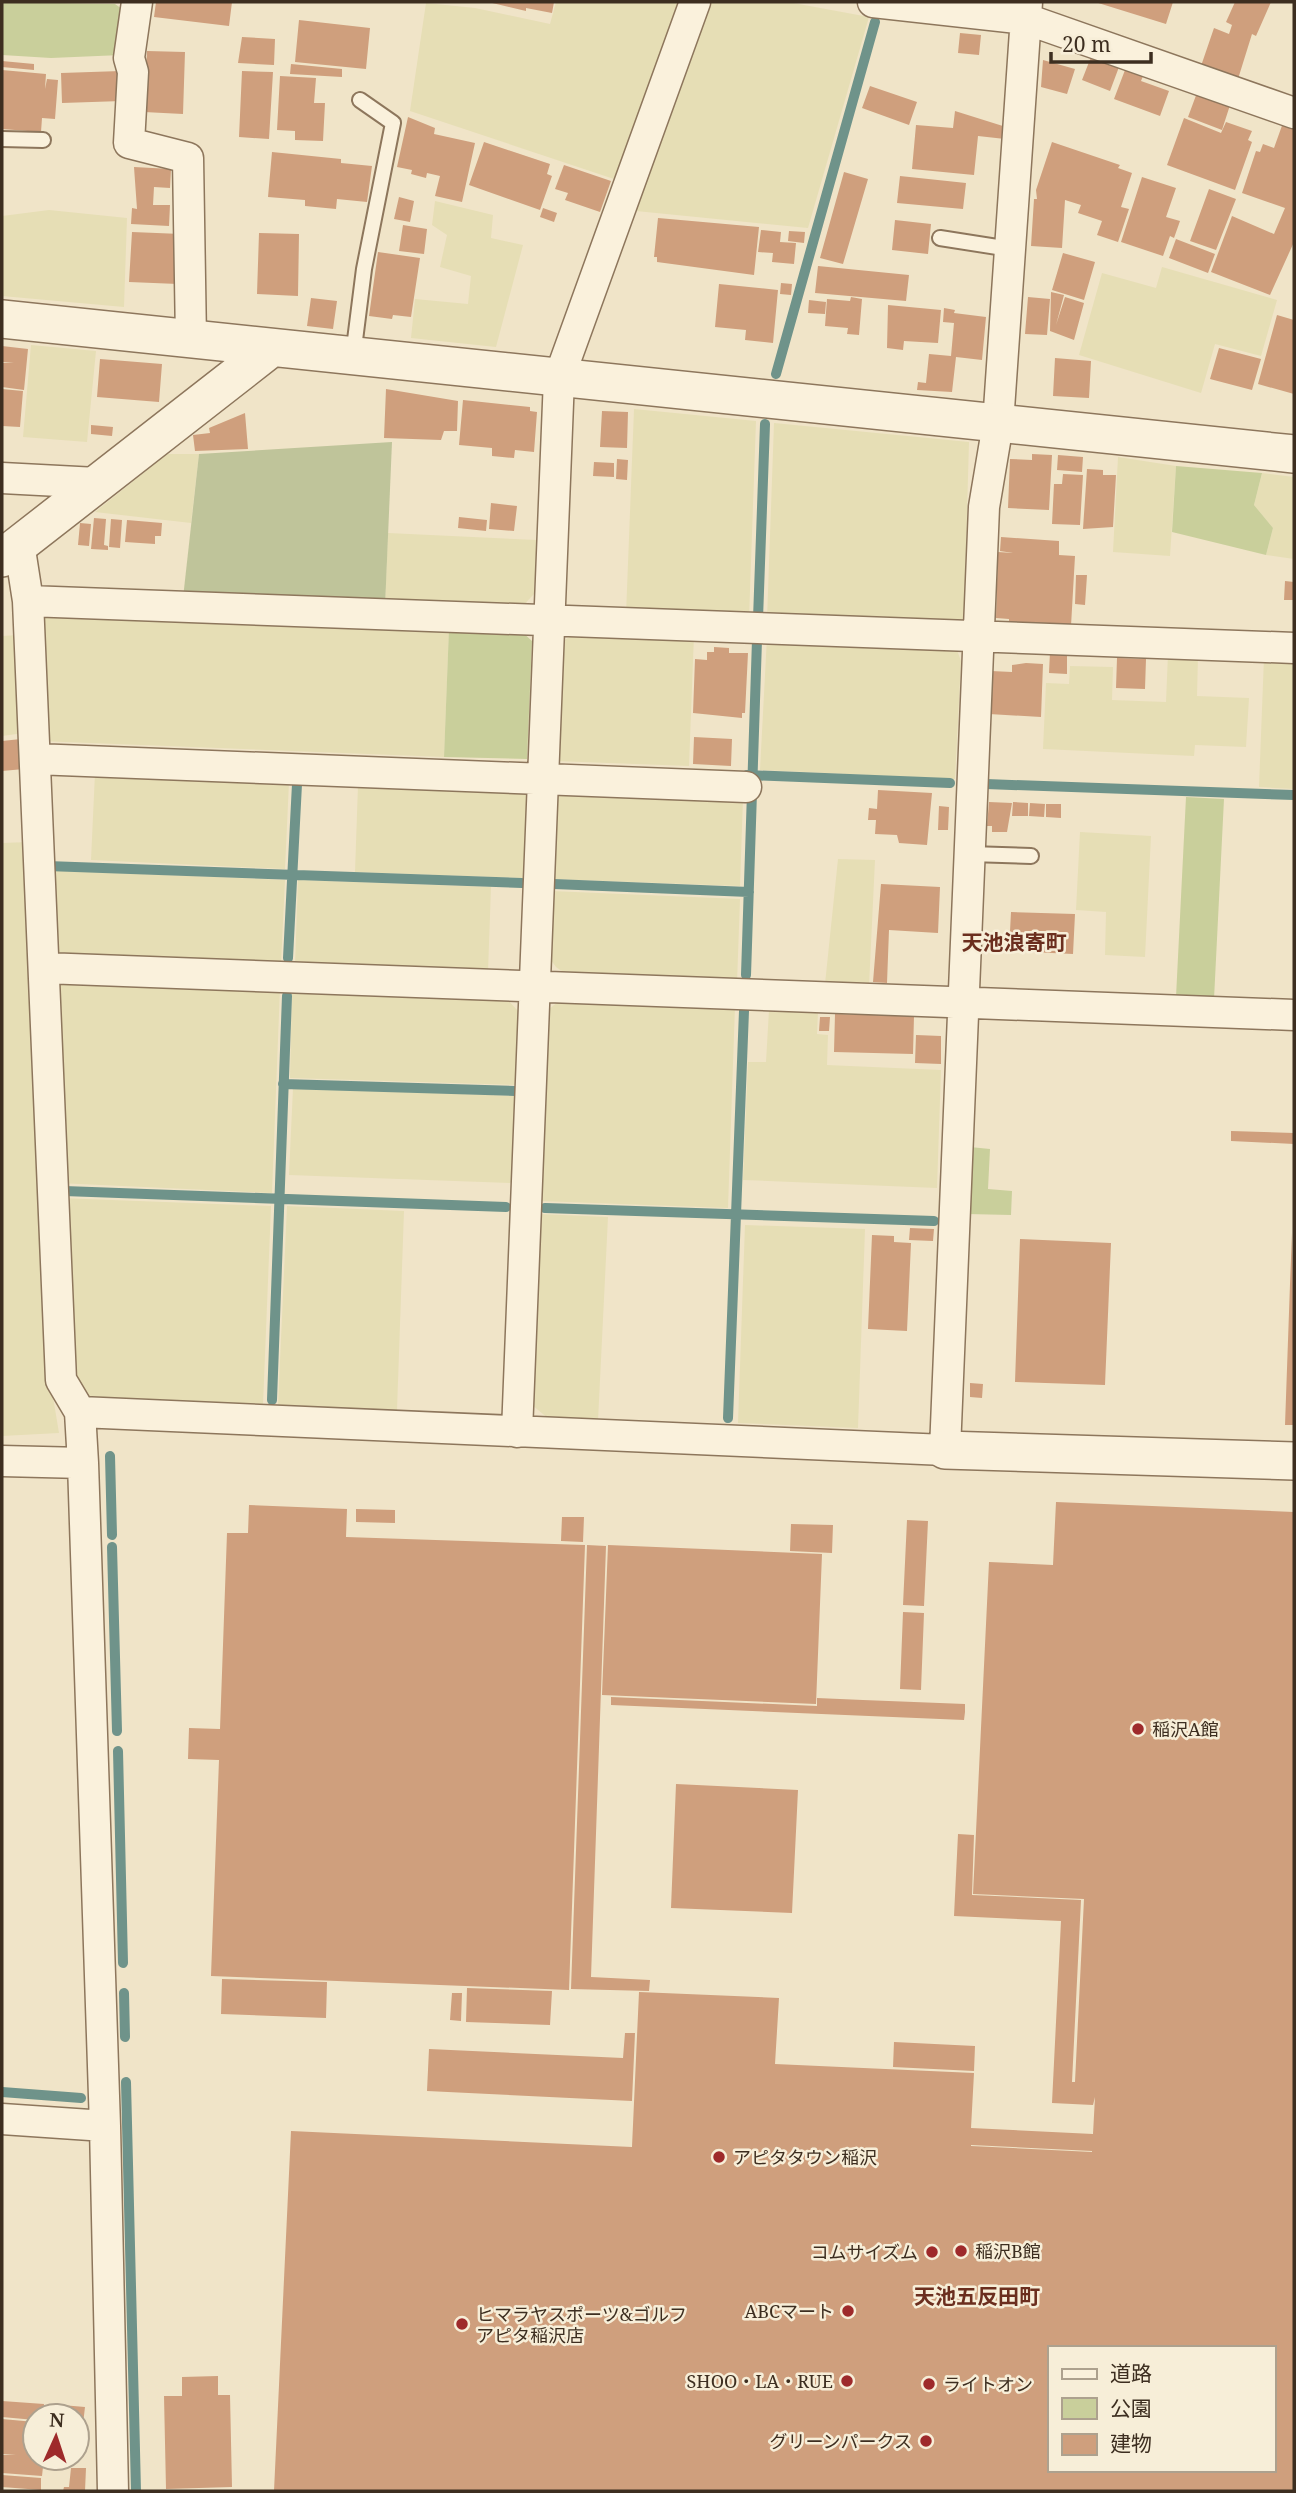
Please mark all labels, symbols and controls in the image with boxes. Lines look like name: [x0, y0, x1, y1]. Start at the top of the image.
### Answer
scale bar: [1051, 21, 1151, 65]
text: 20 m: [1062, 30, 1111, 58]
district label: 天池浪寄町: [962, 928, 1067, 956]
place label: 稲沢A館: [1152, 1717, 1219, 1741]
marker: 稲沢A館: [1130, 1721, 1146, 1737]
place label: アピタタウン稲沢: [733, 2145, 877, 2169]
marker: アピタタウン稲沢: [711, 2149, 727, 2165]
place label: 稲沢B館: [975, 2239, 1041, 2263]
place label: コムサイズム: [811, 2240, 918, 2264]
marker: 稲沢B館: [953, 2243, 969, 2259]
marker: コムサイズム: [924, 2244, 940, 2260]
district label: 天池五反田町: [914, 2282, 1040, 2310]
place label: ABCマート: [744, 2299, 834, 2323]
place label: ヒマラヤスポーツ&ゴルフ アピタ稲沢店: [476, 2302, 687, 2347]
marker: ABCマート: [840, 2303, 856, 2319]
marker: ヒマラヤスポーツ&ゴルフ アピタ稲沢店: [454, 2316, 470, 2332]
legend: [1048, 2346, 1275, 2472]
text: 道路: [1110, 2359, 1152, 2387]
place label: SHOO・LA・RUE: [687, 2369, 833, 2393]
place label: ライトオン: [943, 2372, 1033, 2396]
marker: SHOO・LA・RUE: [839, 2373, 855, 2389]
marker: ライトオン: [921, 2376, 937, 2392]
text: 公園: [1110, 2394, 1152, 2422]
north arrow: [21, 2402, 91, 2472]
text: N: [49, 2407, 65, 2433]
place label: グリーンパークス: [769, 2429, 912, 2453]
text: 建物: [1110, 2429, 1152, 2457]
marker: グリーンパークス: [918, 2433, 934, 2449]

